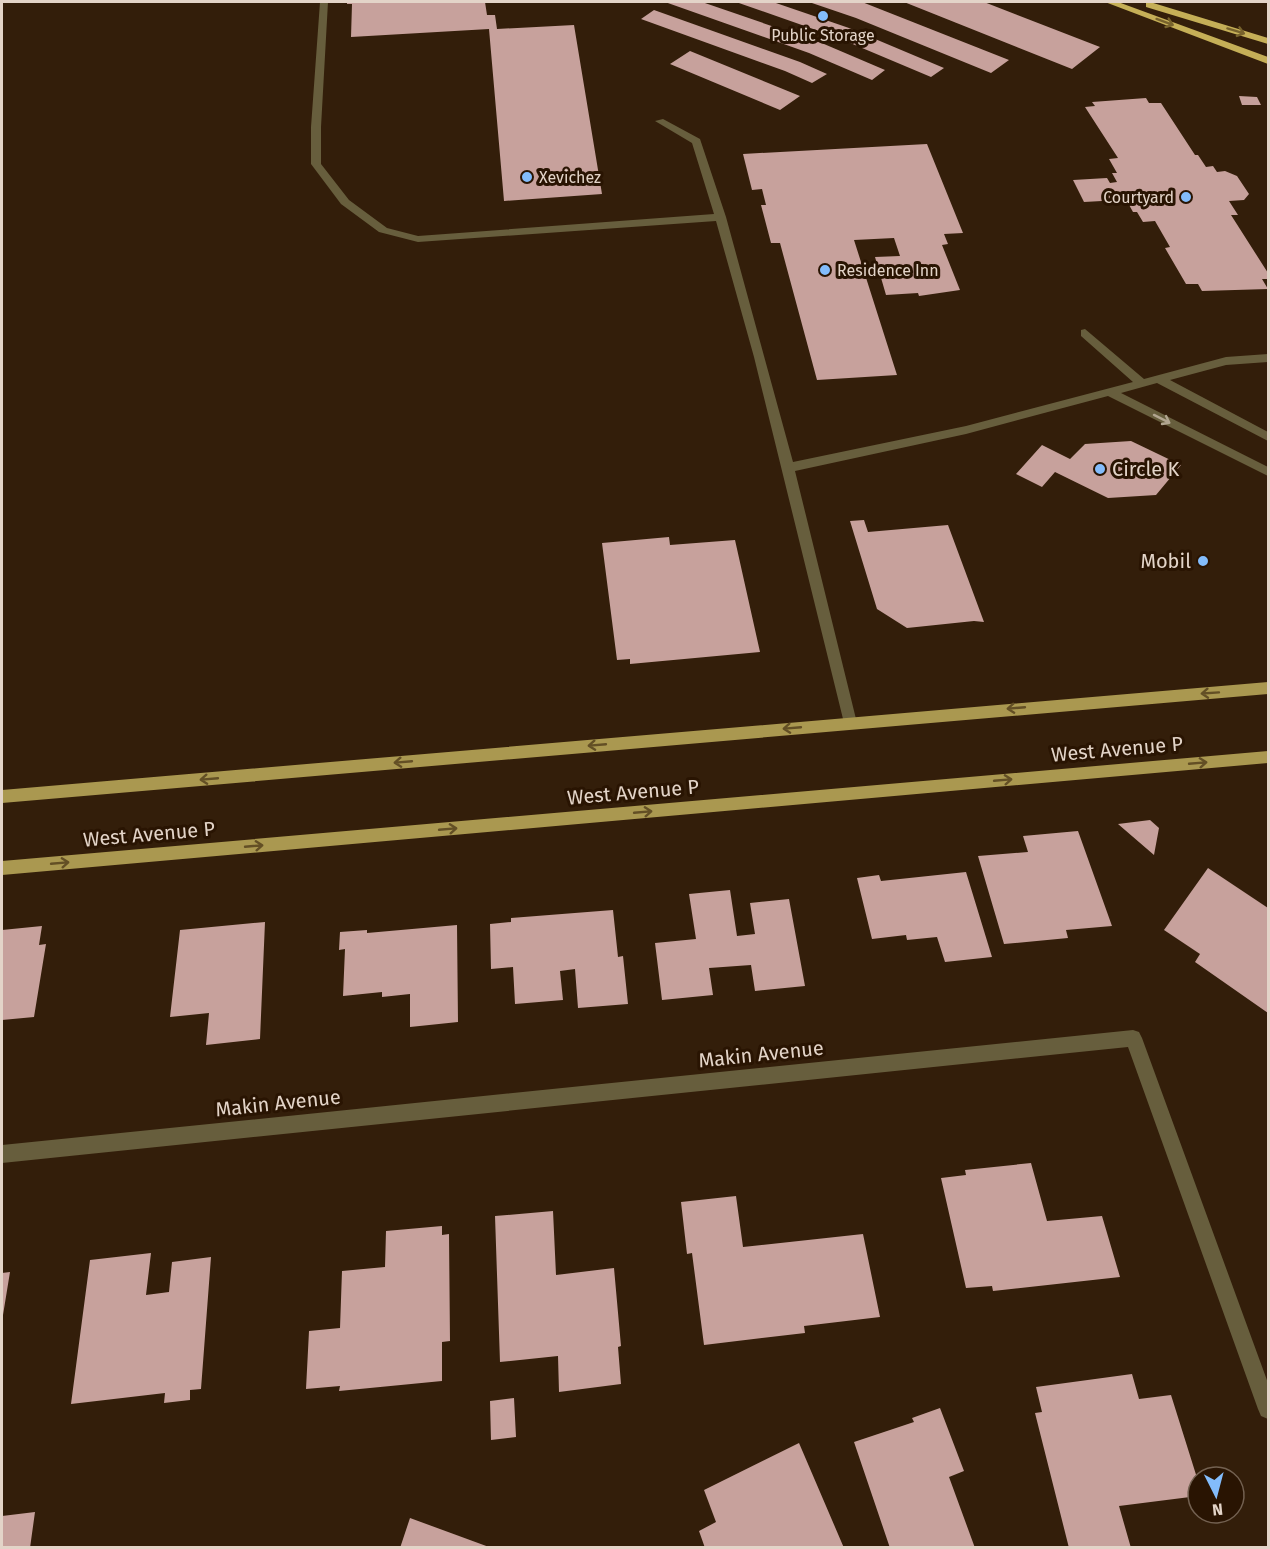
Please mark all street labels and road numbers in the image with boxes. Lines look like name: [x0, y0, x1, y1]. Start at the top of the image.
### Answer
street label: West Avenue P: [1050, 731, 1184, 767]
street label: West Avenue P: [566, 774, 700, 810]
street label: West Avenue P: [82, 816, 216, 852]
street label: Makin Avenue: [697, 1035, 825, 1073]
street label: Makin Avenue: [214, 1084, 342, 1122]

